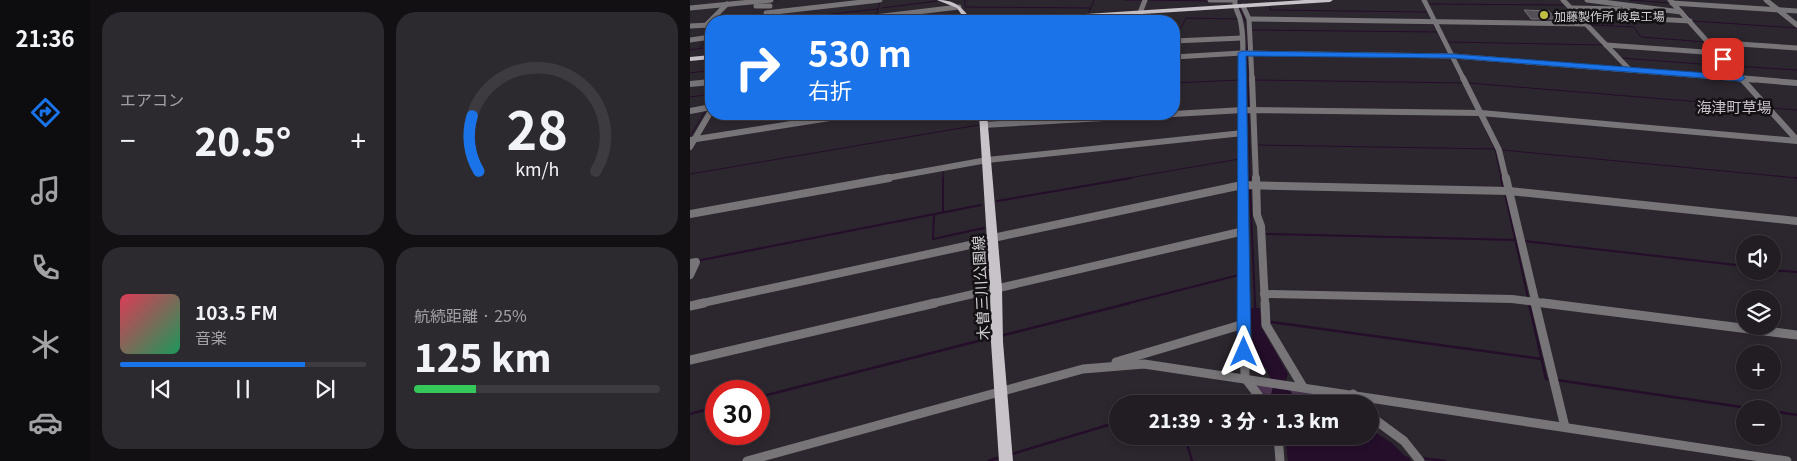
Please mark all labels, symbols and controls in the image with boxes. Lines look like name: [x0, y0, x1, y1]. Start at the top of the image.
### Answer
place label: 加藤製作所 岐阜工場: [1554, 7, 1665, 24]
marker: 加藤製作所 岐阜工場: [1538, 9, 1550, 21]
text: 21:36: [15, 21, 75, 53]
text: 530 m: [808, 26, 912, 77]
icon: right: [725, 35, 790, 100]
pin: [1702, 38, 1744, 80]
icon: arrive: [1709, 45, 1737, 73]
text: 右折: [808, 73, 852, 105]
text: エアコン: [120, 87, 184, 111]
text: 28: [506, 90, 568, 165]
icon: directions: [28, 95, 63, 130]
district label: 海津町草場: [1696, 96, 1772, 117]
text: 20.5°: [195, 112, 291, 167]
text: −: [120, 119, 136, 159]
text: +: [350, 119, 366, 159]
text: km/h: [515, 155, 559, 181]
icon: music: [28, 173, 63, 208]
street label: 木曽三川公園線: [967, 235, 993, 341]
map controls: [1736, 235, 1781, 445]
button: sound: [1736, 235, 1781, 280]
icon: phone: [28, 250, 63, 285]
button: layers: [1736, 290, 1781, 335]
text: 103.5 FM: [195, 298, 278, 325]
text: 航続距離 · 25%: [414, 303, 527, 327]
text: 音楽: [195, 325, 227, 349]
position arrow: [1217, 325, 1269, 377]
icon: climate: [28, 327, 63, 362]
text: 125 km: [414, 328, 552, 383]
button: +: [1736, 345, 1781, 390]
icon: previous: [147, 375, 175, 403]
icon: pause: [229, 375, 257, 403]
icon: next: [311, 375, 339, 403]
speed limit sign: 30: [705, 380, 770, 445]
button: −: [1736, 400, 1781, 445]
icon: car: [28, 405, 63, 440]
text: 21:39 · 3 分 · 1.3 km: [1149, 406, 1339, 433]

